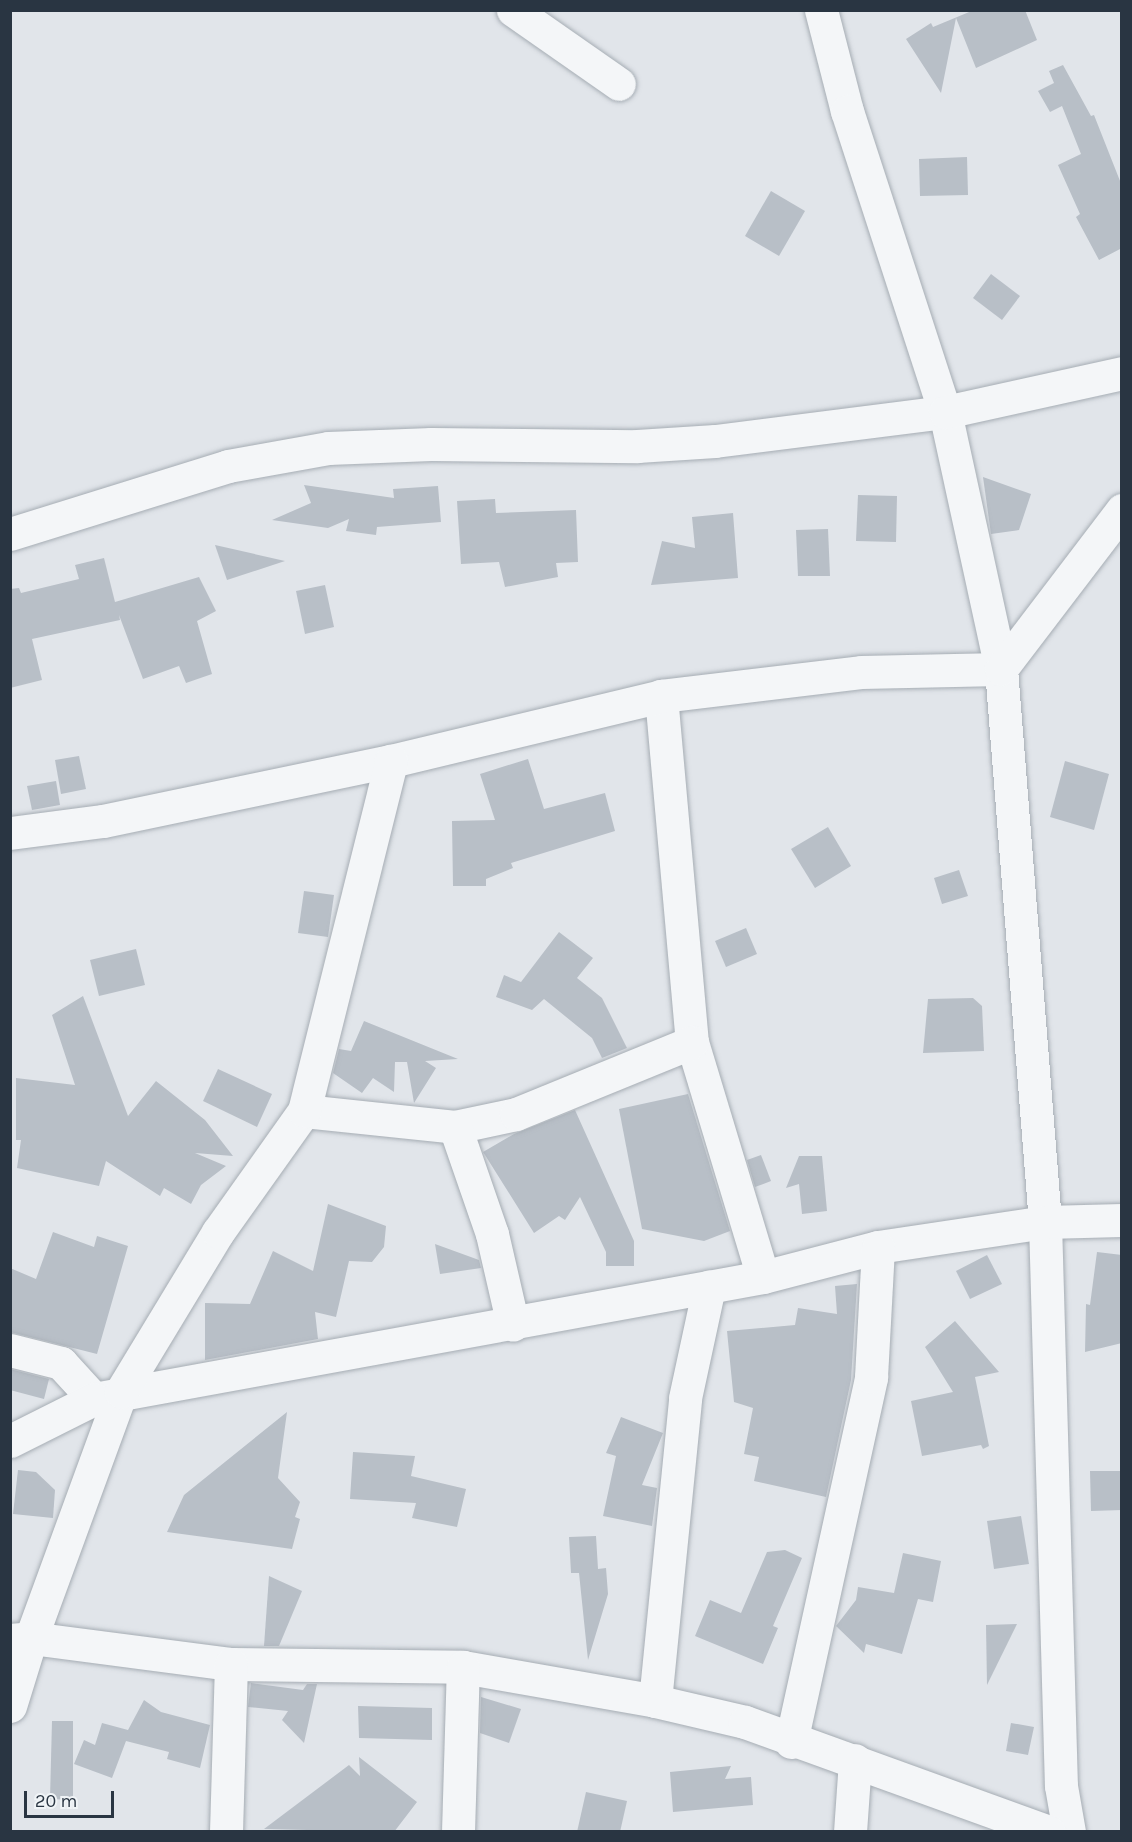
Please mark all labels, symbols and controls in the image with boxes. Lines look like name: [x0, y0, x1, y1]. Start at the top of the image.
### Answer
scale bar: [27, 1779, 117, 1817]
text: 20 m: [35, 1790, 77, 1812]

